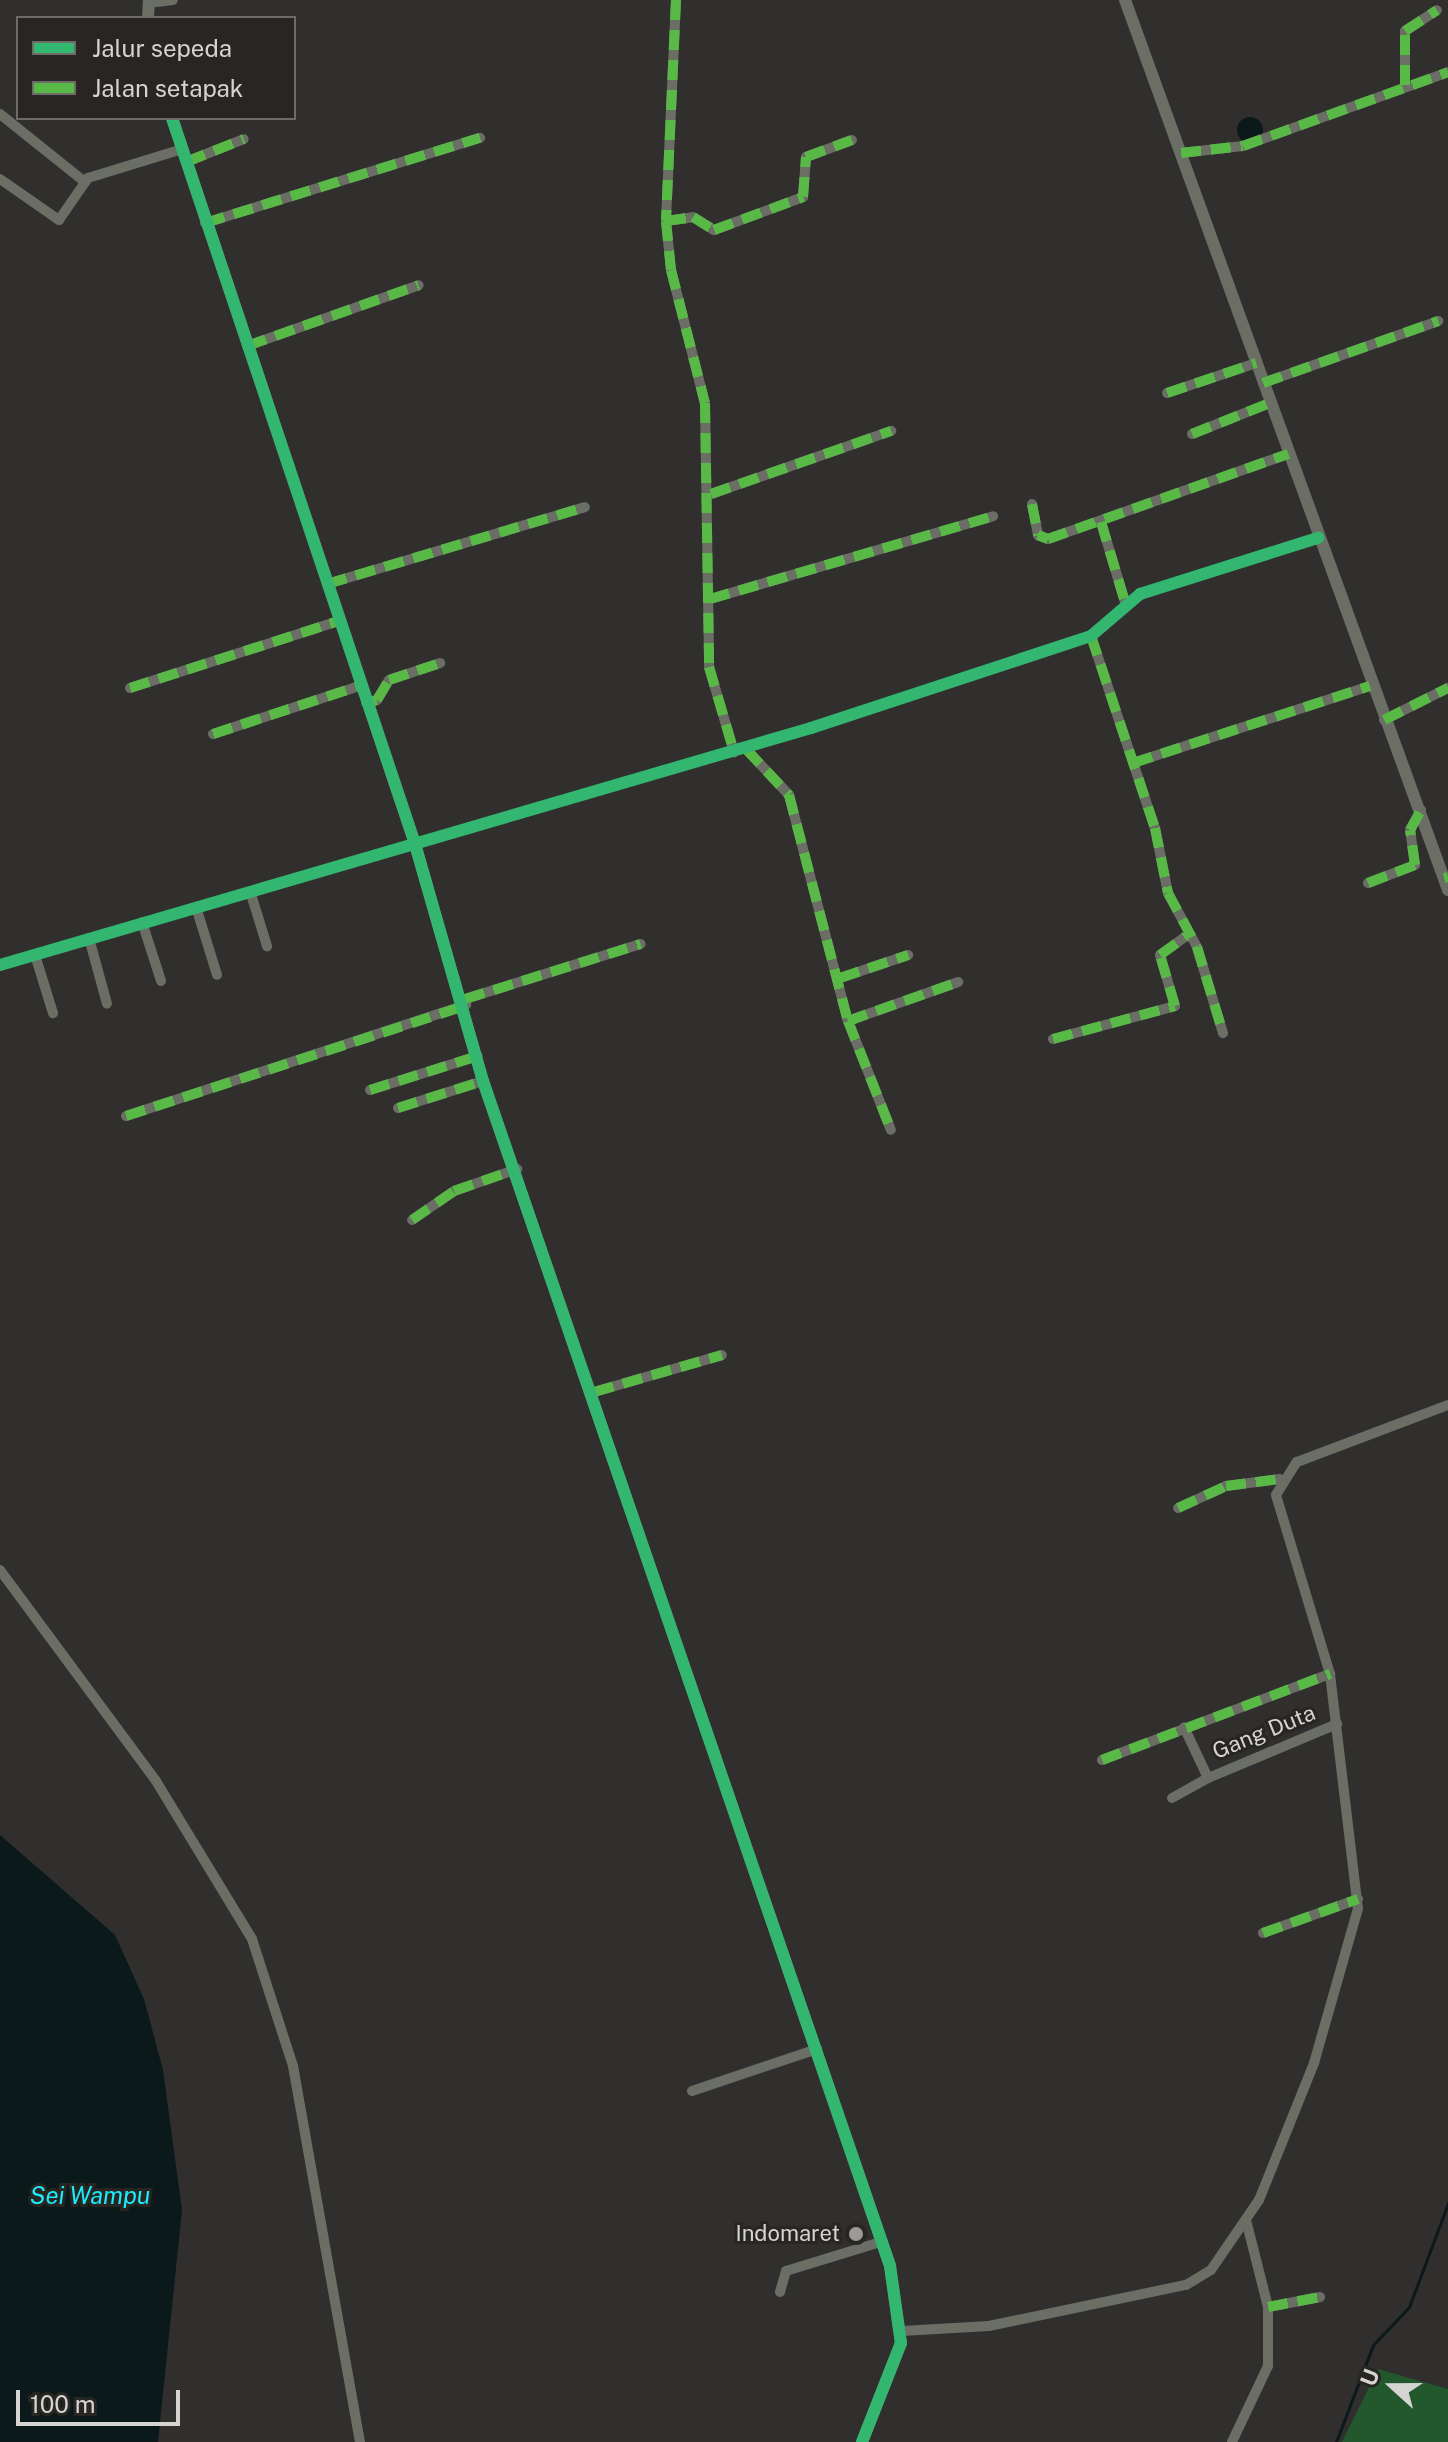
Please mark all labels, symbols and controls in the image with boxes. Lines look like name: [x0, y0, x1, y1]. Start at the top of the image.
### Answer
legend: [16, 16, 296, 120]
text: Jalur sepeda: [92, 34, 232, 62]
text: Jalan setapak: [92, 74, 243, 102]
street label: Gang Duta: [1209, 1699, 1319, 1765]
water label: Sei Wampu: [29, 2182, 151, 2210]
place label: Indomaret: [735, 2221, 840, 2247]
marker: Indomaret: [847, 2225, 865, 2243]
north arrow: [1352, 2346, 1432, 2426]
text: U: [1355, 2365, 1385, 2389]
scale bar: [20, 2374, 184, 2424]
text: 100 m: [30, 2390, 96, 2418]

